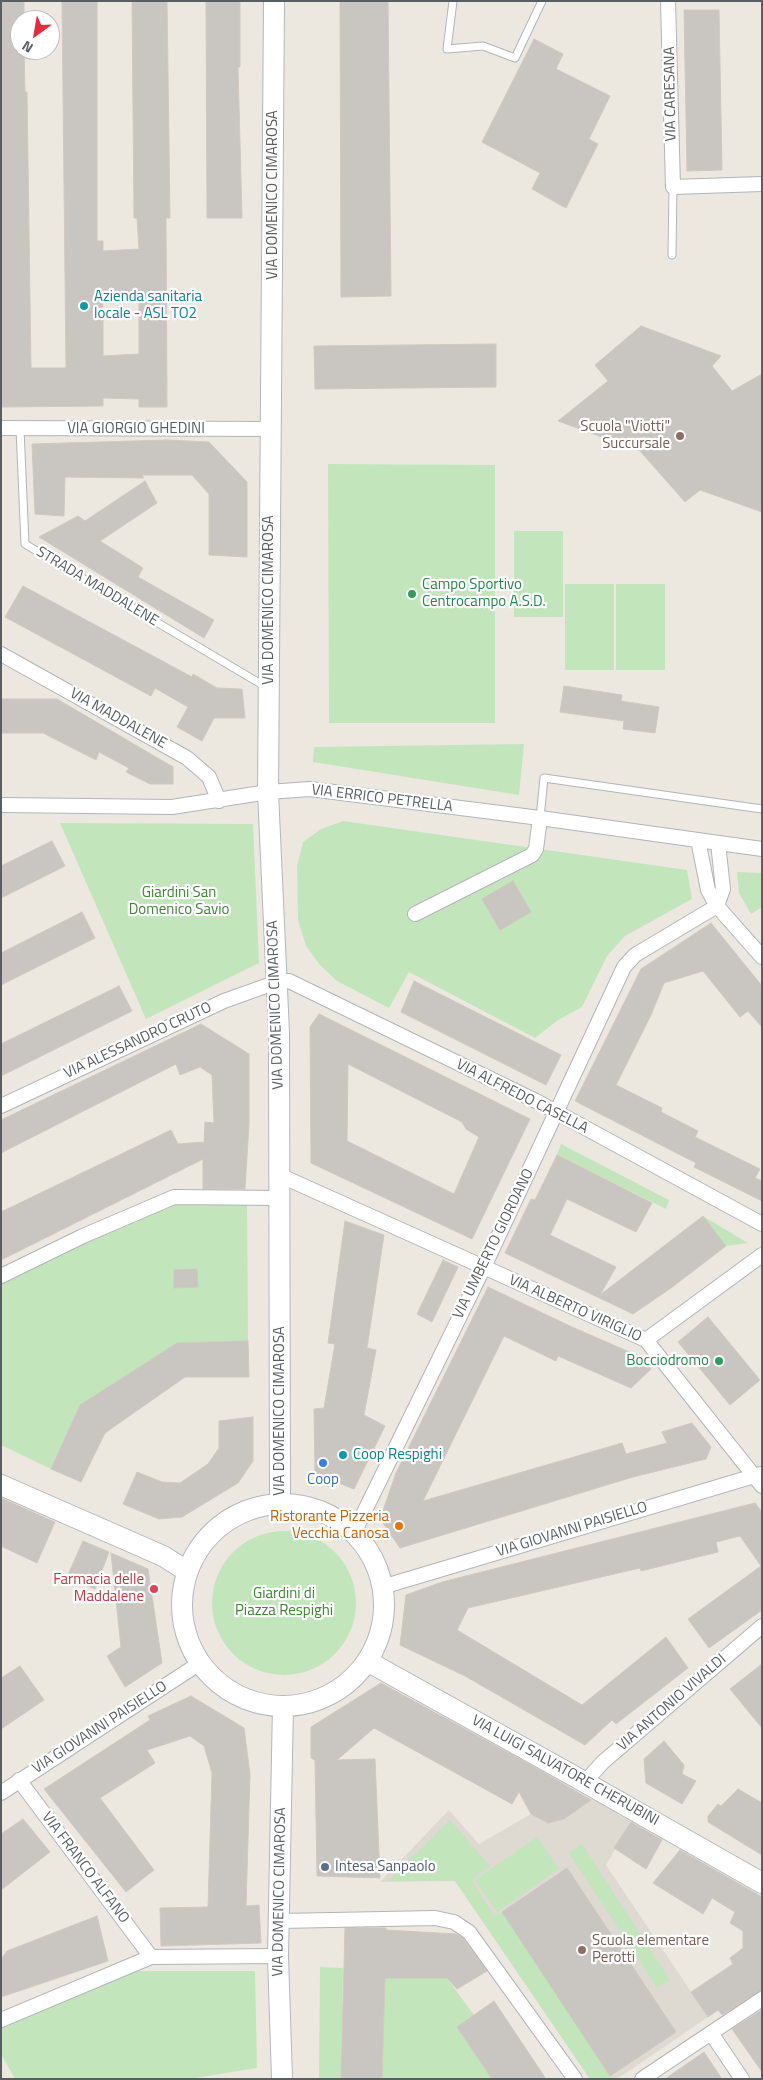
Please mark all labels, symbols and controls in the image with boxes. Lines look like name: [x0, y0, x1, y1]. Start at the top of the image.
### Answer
north arrow: [10, 10, 60, 60]
text: N: [18, 36, 37, 59]
street label: VIA CARESANA: [661, 46, 681, 142]
street label: VIA DOMENICO CIMAROSA: [264, 110, 282, 280]
place label: Azienda sanitaria locale - ASL TO2: [94, 288, 202, 323]
marker: Azienda sanitaria locale - ASL TO2: [78, 300, 90, 312]
place label: Scuola "Viotti" Succursale: [580, 418, 670, 453]
street label: VIA GIORGIO GHEDINI: [67, 420, 205, 438]
marker: Scuola "Viotti" Succursale: [674, 430, 686, 442]
street label: VIA DOMENICO CIMAROSA: [260, 515, 278, 685]
street label: STRADA MADDALENE: [33, 543, 161, 631]
place label: Campo Sportivo Centrocampo A.S.D.: [422, 576, 546, 611]
marker: Campo Sportivo Centrocampo A.S.D.: [406, 588, 418, 600]
street label: VIA MADDALENE: [66, 685, 170, 753]
street label: VIA ERRICO PETRELLA: [310, 781, 454, 817]
park label: Giardini San Domenico Savio: [129, 884, 229, 919]
street label: VIA DOMENICO CIMAROSA: [264, 920, 288, 1090]
street label: VIA ALESSANDRO CRUTO: [61, 999, 215, 1083]
street label: VIA ALFREDO CASELLA: [453, 1056, 591, 1138]
street label: VIA UMBERTO GIORDANO: [450, 1166, 538, 1322]
street label: VIA ALBERTO VIRIGLIO: [506, 1272, 644, 1346]
street label: VIA DOMENICO CIMAROSA: [271, 1326, 289, 1496]
place label: Bocciodromo: [626, 1352, 709, 1370]
marker: Bocciodromo: [713, 1355, 725, 1367]
place label: Coop Respighi: [353, 1446, 442, 1464]
marker: Coop Respighi: [337, 1449, 349, 1461]
marker: Coop: [317, 1457, 329, 1469]
place label: Coop: [307, 1471, 339, 1489]
street label: VIA GIOVANNI PAISIELLO: [494, 1498, 650, 1562]
place label: Ristorante Pizzeria Vecchia Canosa: [270, 1508, 389, 1543]
marker: Ristorante Pizzeria Vecchia Canosa: [393, 1520, 405, 1532]
place label: Farmacia delle Maddalene: [53, 1571, 144, 1606]
marker: Farmacia delle Maddalene: [148, 1583, 160, 1595]
park label: Giardini di Piazza Respighi: [235, 1585, 333, 1620]
street label: VIA ANTONIO VIVALDI: [614, 1651, 730, 1755]
street label: VIA GIOVANNI PAISIELLO: [29, 1678, 171, 1778]
street label: VIA LUIGI SALVATORE CHERUBINI: [468, 1712, 662, 1830]
street label: VIA DOMENICO CIMAROSA: [270, 1807, 290, 1977]
street label: VIA FRANCO ALFANO: [37, 1809, 133, 1927]
place label: Intesa Sanpaolo: [335, 1858, 436, 1876]
marker: Intesa Sanpaolo: [319, 1861, 331, 1873]
place label: Scuola elementare Perotti: [592, 1932, 709, 1967]
marker: Scuola elementare Perotti: [576, 1944, 588, 1956]

